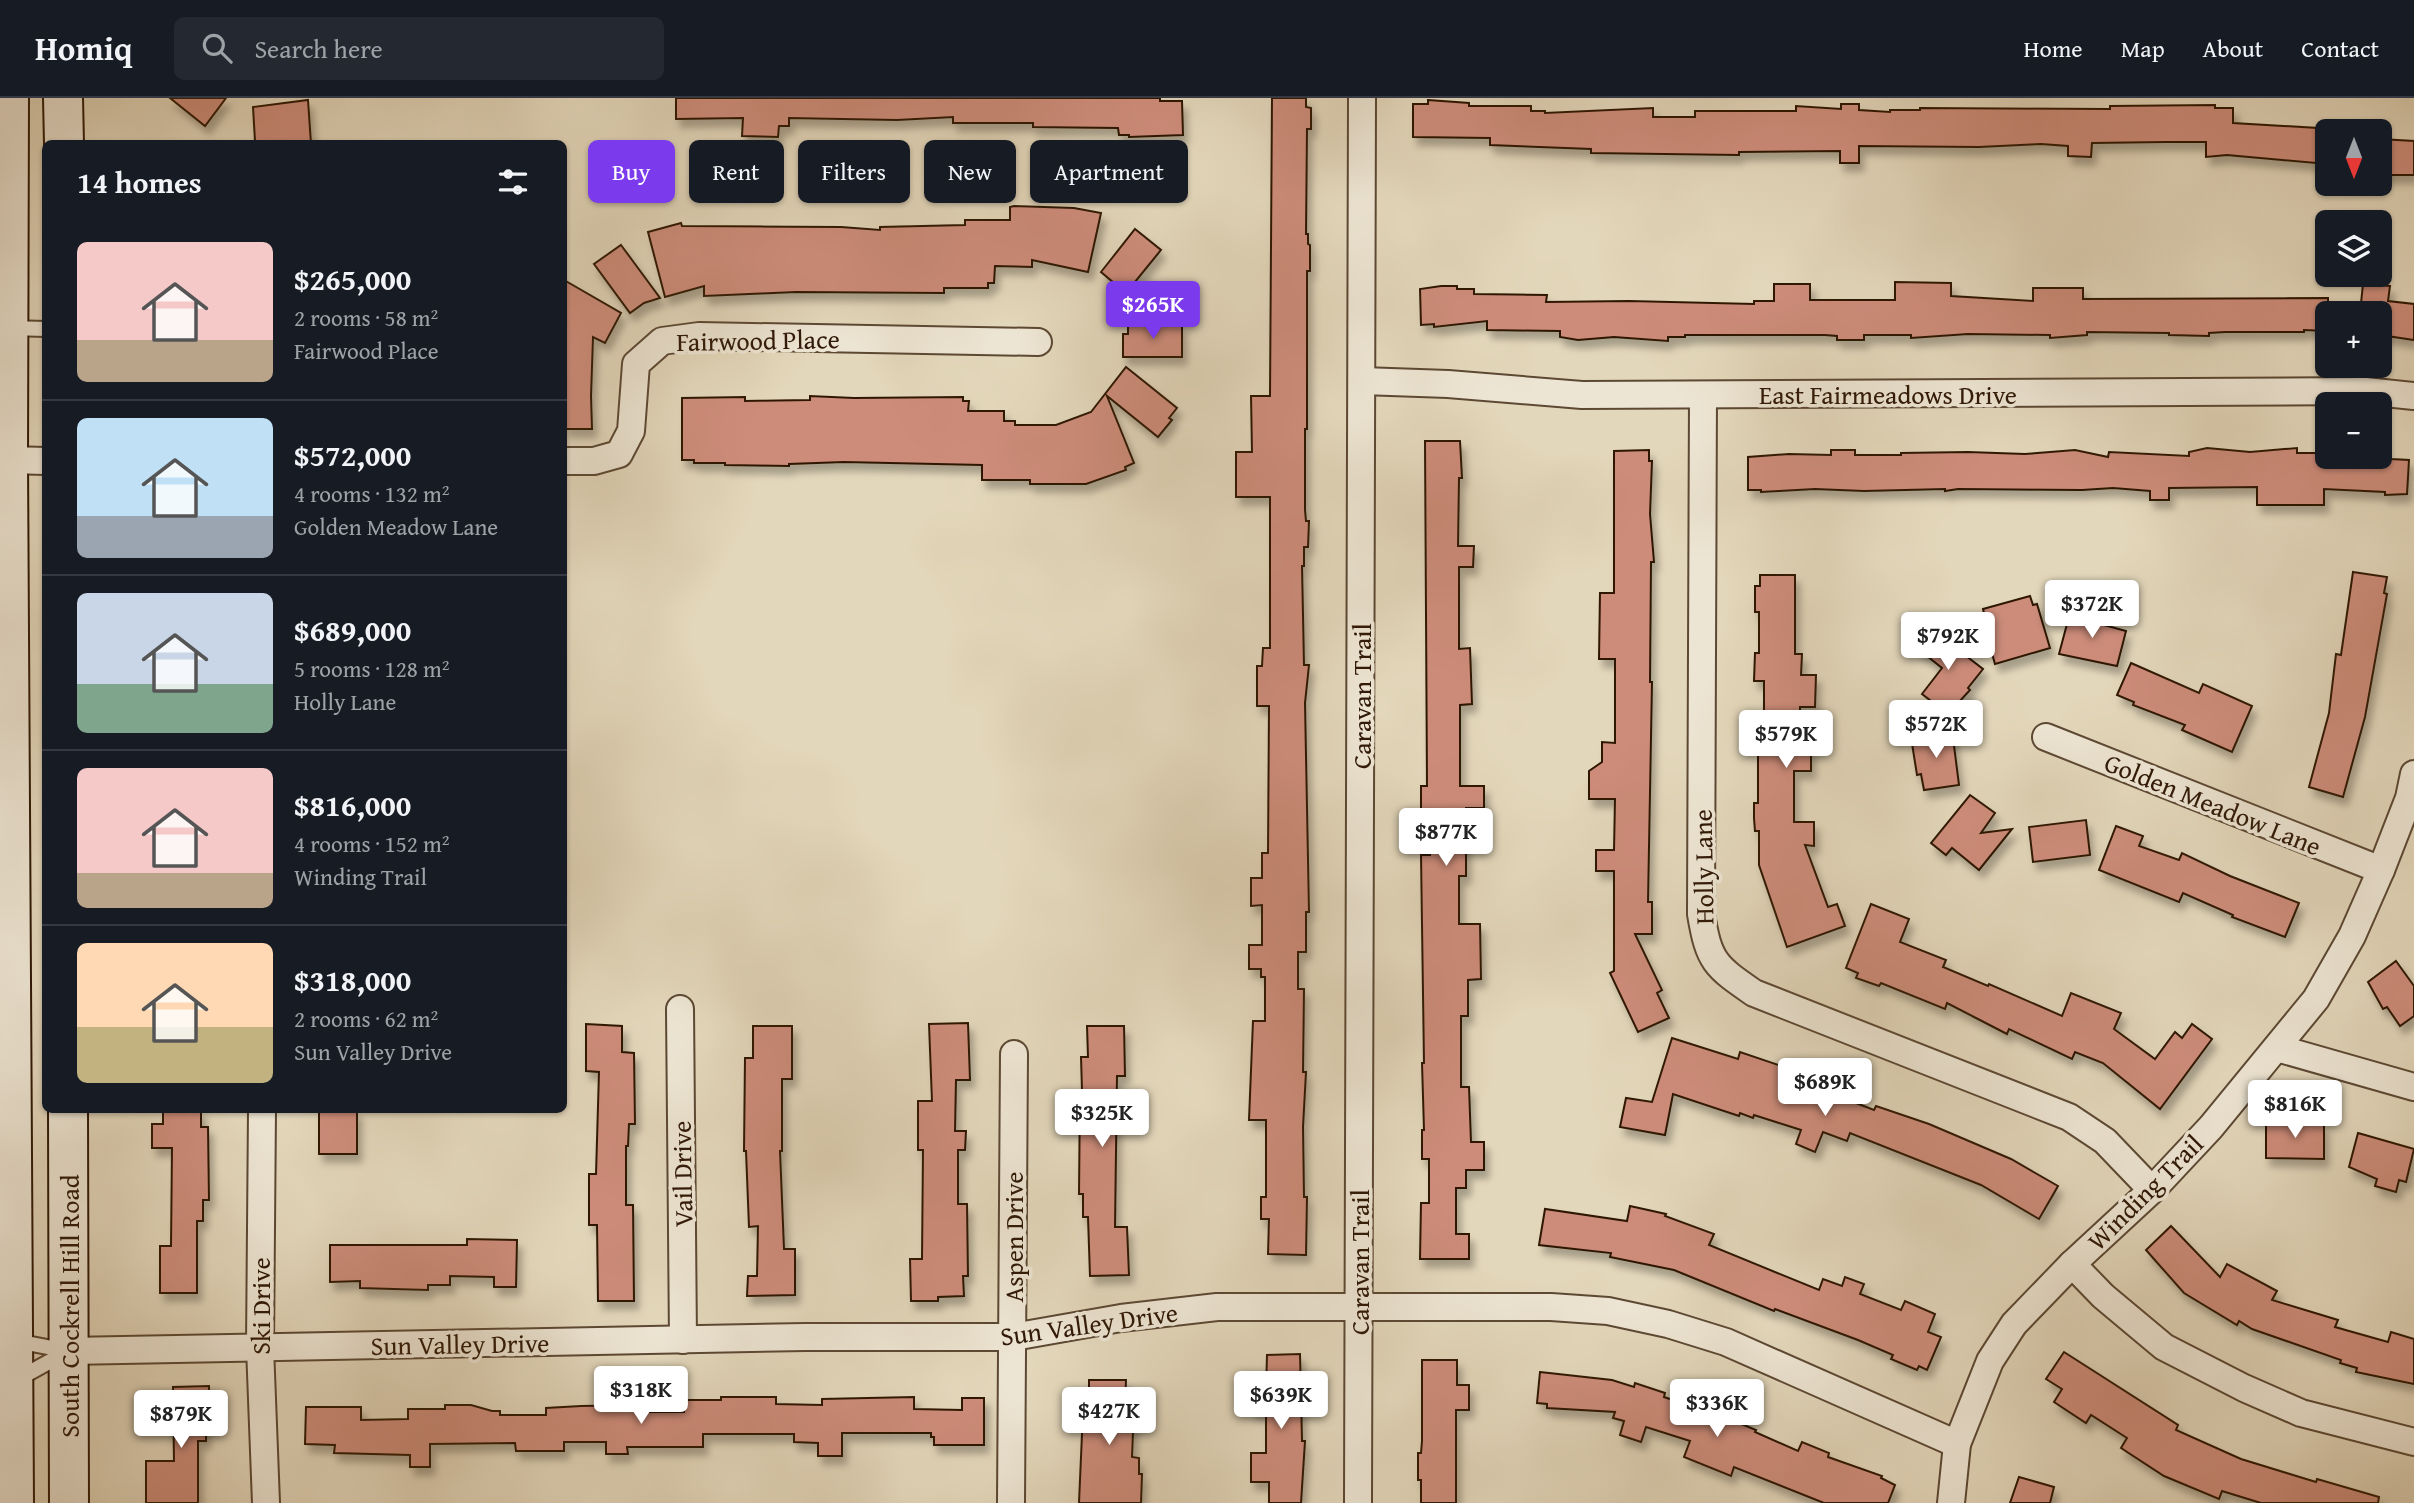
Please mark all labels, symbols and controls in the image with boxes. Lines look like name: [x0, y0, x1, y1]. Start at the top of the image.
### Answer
search box: [174, 17, 664, 80]
text: Homiq: [35, 24, 132, 72]
icon: search: [198, 29, 236, 67]
text: Search here: [254, 29, 383, 68]
text: Home: [2024, 31, 2083, 66]
text: Map: [2121, 31, 2165, 66]
text: About: [2203, 31, 2263, 66]
text: Contact: [2301, 31, 2379, 66]
north arrow: [2315, 119, 2392, 196]
map controls: [2315, 119, 2392, 469]
chip: Buy: [588, 140, 675, 203]
chip: Rent: [689, 140, 784, 203]
chip: Filters: [798, 140, 910, 203]
chip: New: [924, 140, 1016, 203]
chip: Apartment: [1030, 140, 1188, 203]
text: 14 homes: [77, 160, 202, 204]
icon: filters: [494, 163, 532, 201]
button: layers: [2315, 210, 2392, 287]
text: $265,000: [294, 257, 411, 301]
icon: home: [133, 270, 217, 354]
pin: $265K: [1104, 282, 1202, 341]
text: $265K: [1122, 287, 1184, 320]
text: 2 rooms · 58 m²: [294, 301, 438, 334]
button: +: [2315, 301, 2392, 378]
street label: Fairwood Place: [676, 319, 840, 361]
text: Fairwood Place: [294, 334, 439, 367]
street label: East Fairmeadows Drive: [1759, 375, 2017, 414]
button: −: [2315, 392, 2392, 469]
text: $572,000: [294, 433, 411, 477]
icon: home: [133, 446, 217, 530]
text: 4 rooms · 132 m²: [294, 477, 449, 510]
text: Golden Meadow Lane: [294, 510, 498, 543]
pin: $372K: [2043, 580, 2141, 640]
text: $372K: [2061, 586, 2123, 619]
text: $689,000: [294, 608, 411, 652]
pin: $792K: [1899, 612, 1997, 672]
text: $792K: [1917, 618, 1979, 651]
icon: home: [133, 621, 217, 705]
street label: Caravan Trail: [1342, 623, 1381, 769]
text: 5 rooms · 128 m²: [294, 652, 449, 685]
text: Holly Lane: [294, 685, 396, 718]
pin: $572K: [1887, 700, 1985, 760]
text: $572K: [1905, 706, 1967, 739]
pin: $579K: [1737, 710, 1835, 770]
text: $579K: [1755, 716, 1817, 749]
street label: Golden Meadow Lane: [2099, 743, 2327, 865]
text: $816,000: [294, 783, 411, 827]
icon: home: [133, 796, 217, 880]
pin: $877K: [1397, 808, 1495, 868]
street label: Holly Lane: [1682, 809, 1724, 925]
text: $877K: [1415, 814, 1477, 847]
text: 4 rooms · 152 m²: [294, 827, 449, 860]
text: Winding Trail: [294, 860, 427, 893]
text: $318,000: [294, 958, 411, 1002]
icon: home: [133, 971, 217, 1055]
text: 2 rooms · 62 m²: [294, 1002, 438, 1035]
text: Sun Valley Drive: [294, 1035, 452, 1068]
pin: $689K: [1776, 1058, 1874, 1118]
text: $689K: [1794, 1064, 1856, 1097]
pin: $816K: [2246, 1080, 2344, 1140]
text: $816K: [2264, 1086, 2326, 1119]
pin: $325K: [1053, 1090, 1151, 1149]
text: $325K: [1071, 1095, 1133, 1128]
street label: Vail Drive: [662, 1120, 702, 1228]
street label: Winding Trail: [2078, 1125, 2212, 1259]
street label: Aspen Drive: [994, 1172, 1033, 1302]
street label: South Cockrell Hill Road: [50, 1174, 89, 1438]
street label: Caravan Trail: [1340, 1189, 1379, 1335]
street label: Ski Drive: [241, 1257, 280, 1355]
street label: Sun Valley Drive: [998, 1292, 1180, 1356]
street label: Sun Valley Drive: [370, 1323, 550, 1365]
pin: $318K: [592, 1366, 690, 1426]
text: $318K: [610, 1372, 672, 1405]
pin: $639K: [1232, 1372, 1330, 1431]
text: $639K: [1250, 1377, 1312, 1410]
pin: $336K: [1668, 1380, 1766, 1439]
text: $336K: [1686, 1385, 1748, 1418]
pin: $427K: [1060, 1388, 1158, 1447]
pin: $879K: [132, 1390, 230, 1450]
text: $427K: [1078, 1393, 1140, 1426]
text: $879K: [150, 1396, 212, 1429]

